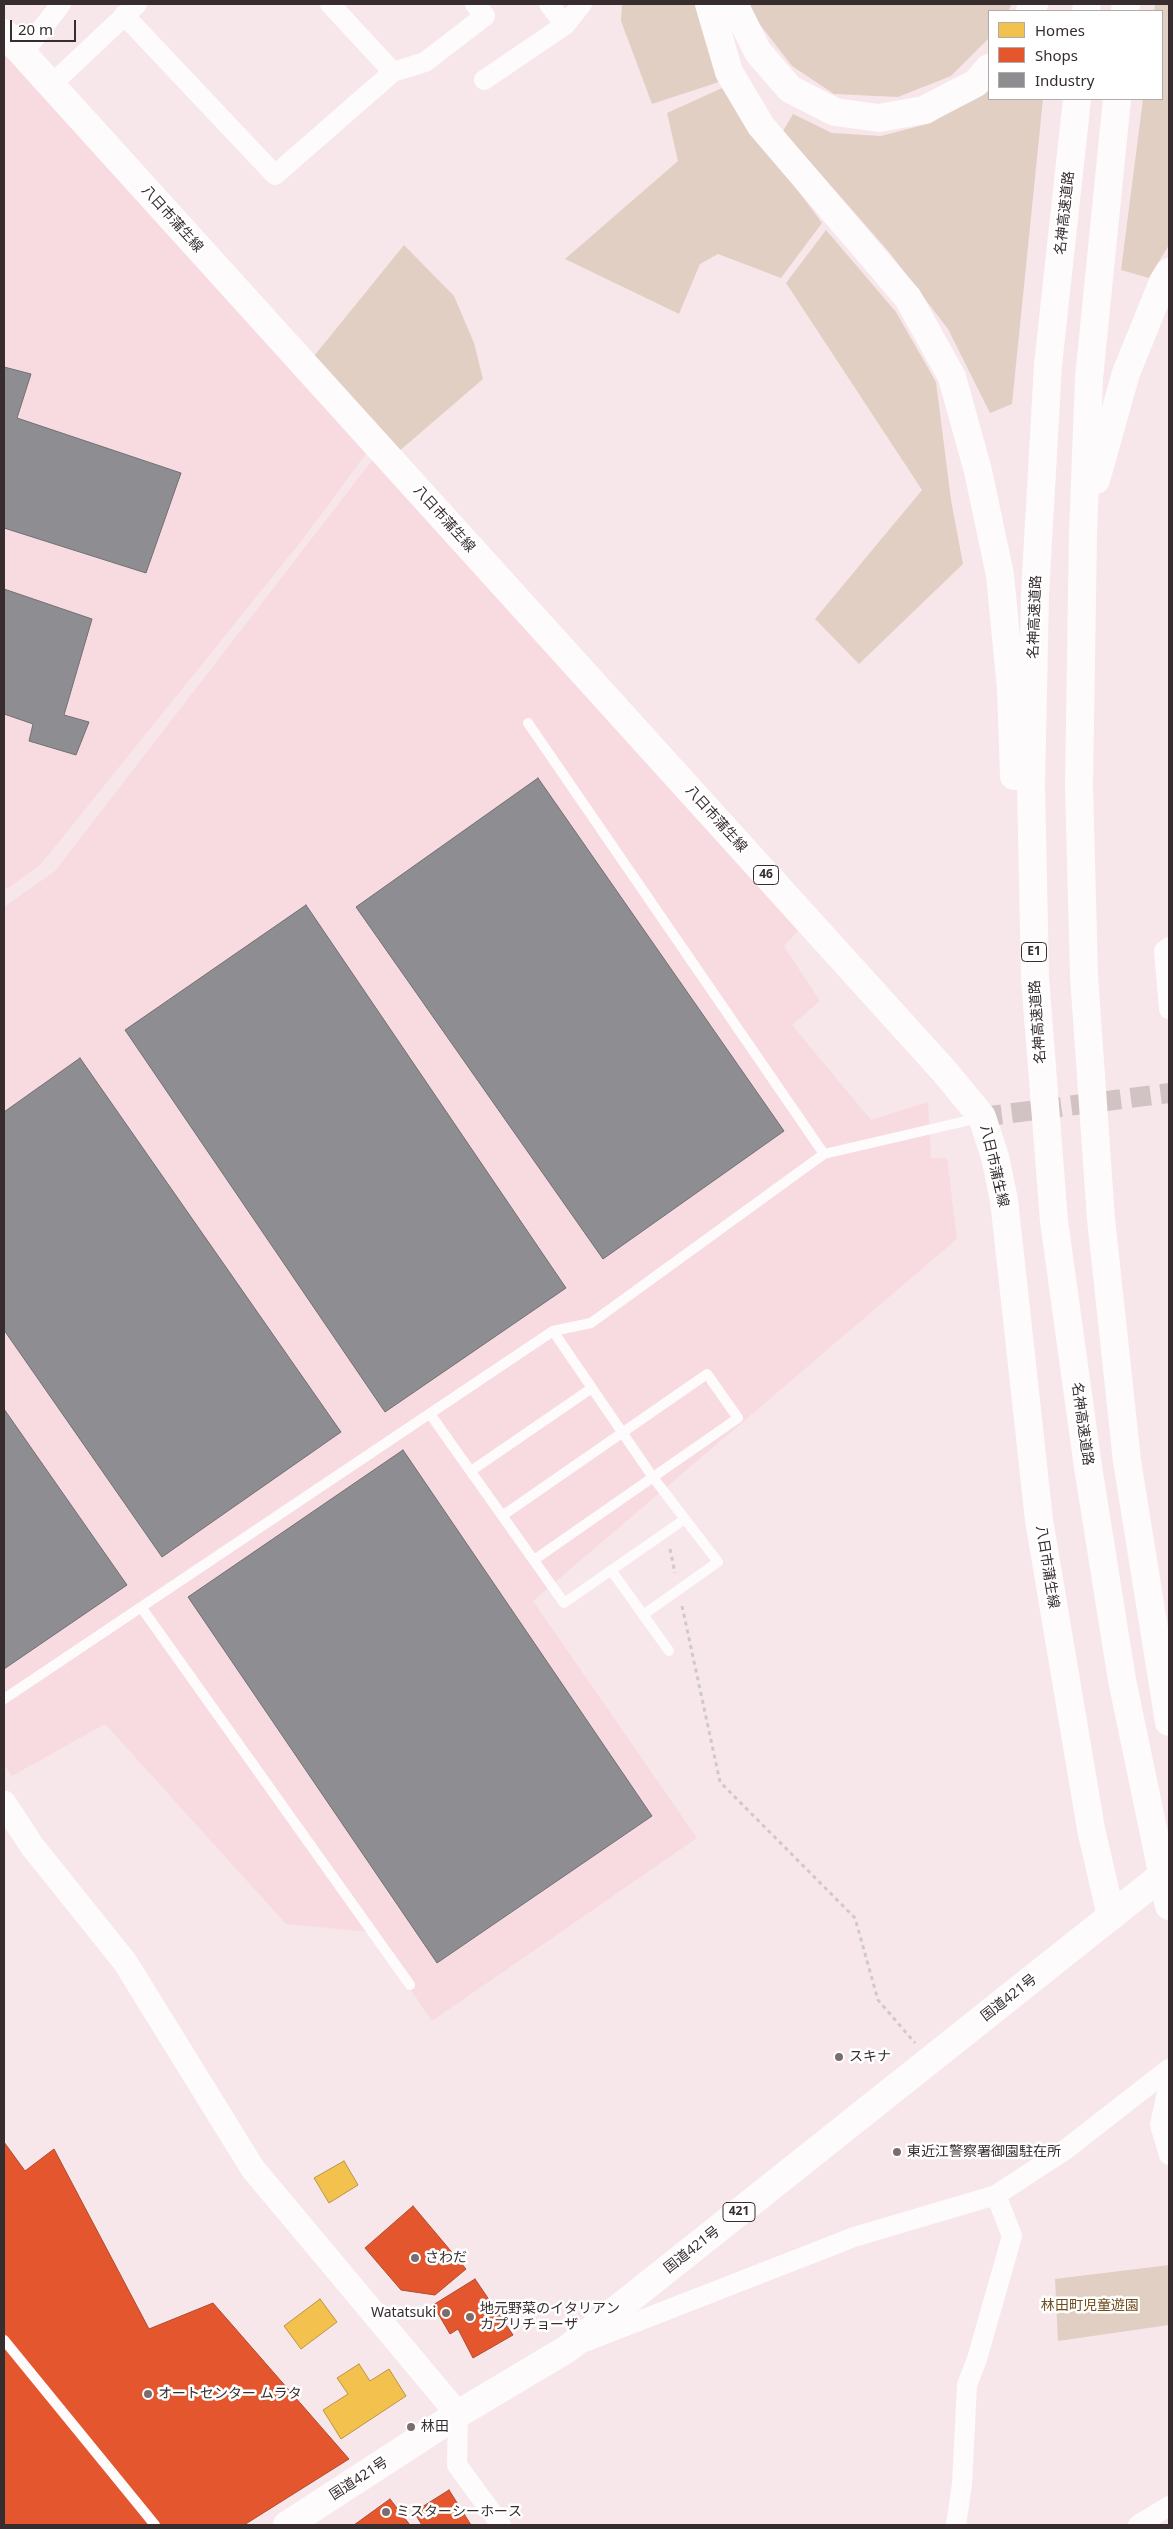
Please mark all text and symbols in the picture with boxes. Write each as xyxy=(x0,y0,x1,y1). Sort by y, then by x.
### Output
scale bar xyxy=(12,10,79,42)
legend xyxy=(988,10,1163,100)
text: 20 m xyxy=(18,19,53,39)
text: Homes xyxy=(1035,20,1085,40)
text: Shops xyxy=(1035,45,1078,65)
text: Industry xyxy=(1035,70,1094,90)
street label: 名神高速道路 xyxy=(1052,170,1078,256)
street label: 八日市蒲生線 xyxy=(138,182,206,256)
street label: 八日市蒲生線 xyxy=(410,482,478,556)
street label: 名神高速道路 xyxy=(1025,575,1045,659)
street label: 八日市蒲生線 xyxy=(682,782,750,856)
road number: 46 xyxy=(754,866,778,884)
road number: E1 xyxy=(1022,942,1046,962)
street label: 名神高速道路 xyxy=(1027,980,1049,1064)
street label: 八日市蒲生線 xyxy=(976,1123,1012,1209)
street label: 名神高速道路 xyxy=(1068,1381,1096,1467)
street label: 八日市蒲生線 xyxy=(1032,1524,1062,1610)
street label: 国道421号 xyxy=(978,1971,1040,2025)
place label: スキナ xyxy=(849,2049,891,2065)
marker: スキナ xyxy=(833,2051,845,2063)
place label: 東近江警察署御園駐在所 xyxy=(907,2144,1061,2160)
marker: 東近江警察署御園駐在所 xyxy=(891,2146,903,2158)
road number: 421 xyxy=(723,2202,755,2222)
street label: 国道421号 xyxy=(661,2223,723,2277)
place label: さわだ xyxy=(425,2250,467,2266)
marker: さわだ xyxy=(409,2252,421,2264)
park label: 林田町児童遊園 xyxy=(1041,2298,1139,2314)
place label: 地元野菜のイタリアン カプリチョーザ xyxy=(480,2301,620,2334)
place label: Watatsuki xyxy=(371,2305,436,2321)
marker: Watatsuki xyxy=(440,2307,452,2319)
marker: 地元野菜のイタリアン カプリチョーザ xyxy=(464,2311,476,2323)
place label: オートセンター ムラタ xyxy=(158,2386,302,2402)
marker: オートセンター ムラタ xyxy=(142,2388,154,2400)
place label: 林田 xyxy=(421,2419,449,2435)
marker: 林田 xyxy=(405,2421,417,2433)
street label: 国道421号 xyxy=(327,2454,391,2504)
place label: ミスターシーホース xyxy=(396,2504,522,2520)
marker: ミスターシーホース xyxy=(380,2506,392,2518)

